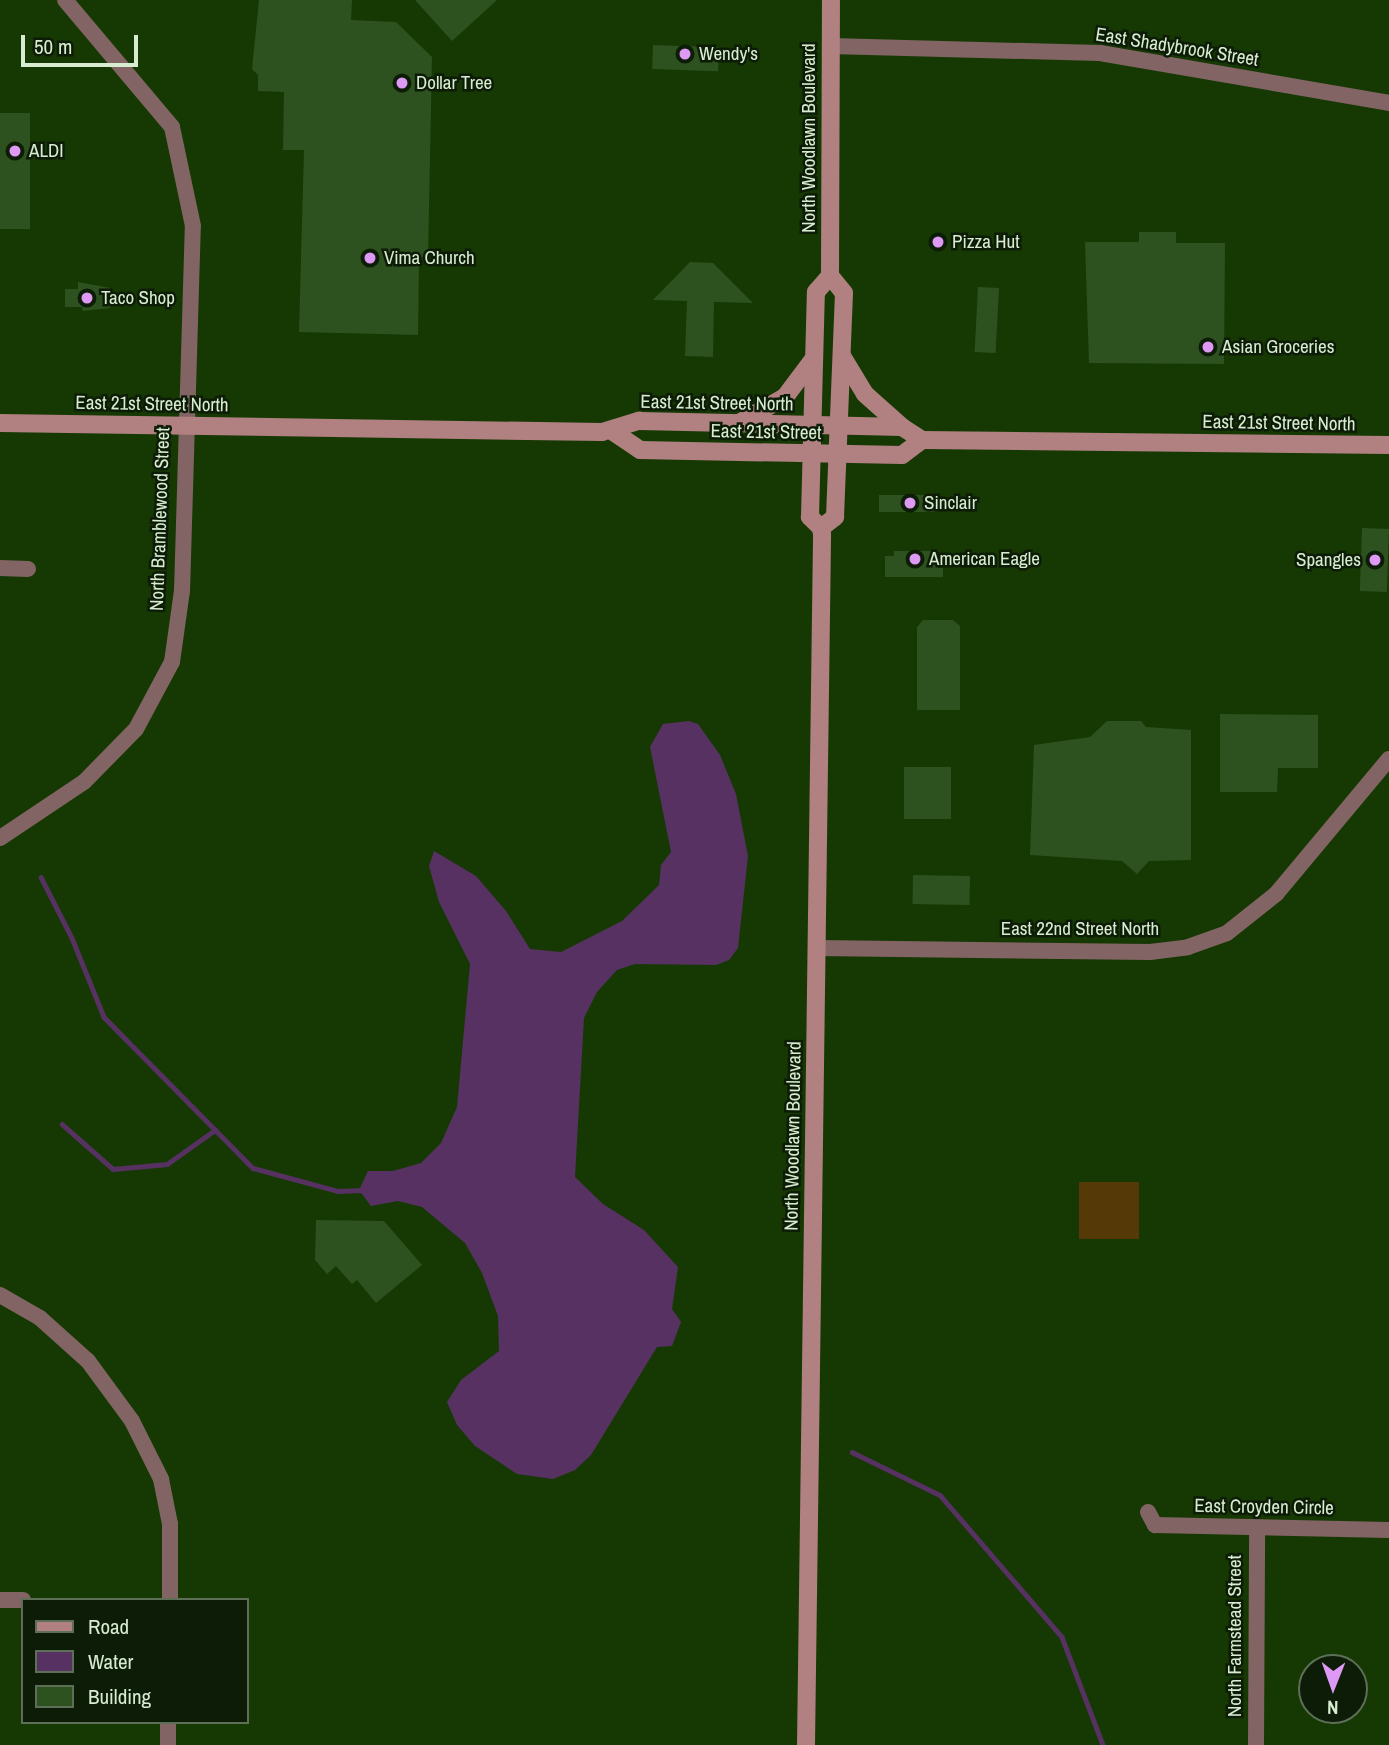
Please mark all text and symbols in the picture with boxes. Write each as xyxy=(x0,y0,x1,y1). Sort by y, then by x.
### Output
scale bar xyxy=(24,21,142,65)
street label: East Shadybrook Street xyxy=(1094,23,1260,71)
text: 50 m xyxy=(34,32,72,61)
place label: Wendy's xyxy=(699,43,758,65)
street label: North Woodlawn Boulevard xyxy=(798,43,820,233)
marker: Wendy's xyxy=(677,46,693,62)
place label: Dollar Tree xyxy=(416,72,492,94)
marker: Dollar Tree xyxy=(394,75,410,91)
place label: ALDI xyxy=(29,140,64,162)
marker: ALDI xyxy=(7,143,23,159)
place label: Pizza Hut xyxy=(952,231,1020,253)
marker: Pizza Hut xyxy=(930,234,946,250)
place label: Vima Church xyxy=(384,247,475,269)
marker: Vima Church xyxy=(362,250,378,266)
place label: Taco Shop xyxy=(101,287,175,309)
marker: Taco Shop xyxy=(79,290,95,306)
place label: Asian Groceries xyxy=(1222,336,1335,358)
marker: Asian Groceries xyxy=(1200,339,1216,355)
street label: East 21st Street North xyxy=(640,390,794,416)
street label: East 21st Street North xyxy=(75,391,229,417)
street label: East 21st Street North xyxy=(1202,410,1356,436)
street label: East 21st Street xyxy=(710,420,822,444)
street label: North Bramblewood Street xyxy=(145,427,175,611)
place label: Sinclair xyxy=(924,492,977,514)
marker: Sinclair xyxy=(902,495,918,511)
place label: American Eagle xyxy=(929,548,1040,570)
place label: Spangles xyxy=(1296,549,1361,571)
marker: American Eagle xyxy=(907,551,923,567)
marker: Spangles xyxy=(1367,552,1383,568)
street label: East 22nd Street North xyxy=(1001,918,1159,940)
street label: North Woodlawn Boulevard xyxy=(780,1041,806,1231)
street label: East Croyden Circle xyxy=(1194,1494,1334,1520)
street label: North Farmstead Street xyxy=(1224,1555,1246,1717)
legend xyxy=(21,1598,248,1724)
text: Road xyxy=(88,1612,129,1641)
text: Water xyxy=(88,1647,133,1676)
north arrow xyxy=(1298,1654,1368,1724)
text: Building xyxy=(88,1682,151,1711)
text: N xyxy=(1327,1695,1339,1721)

